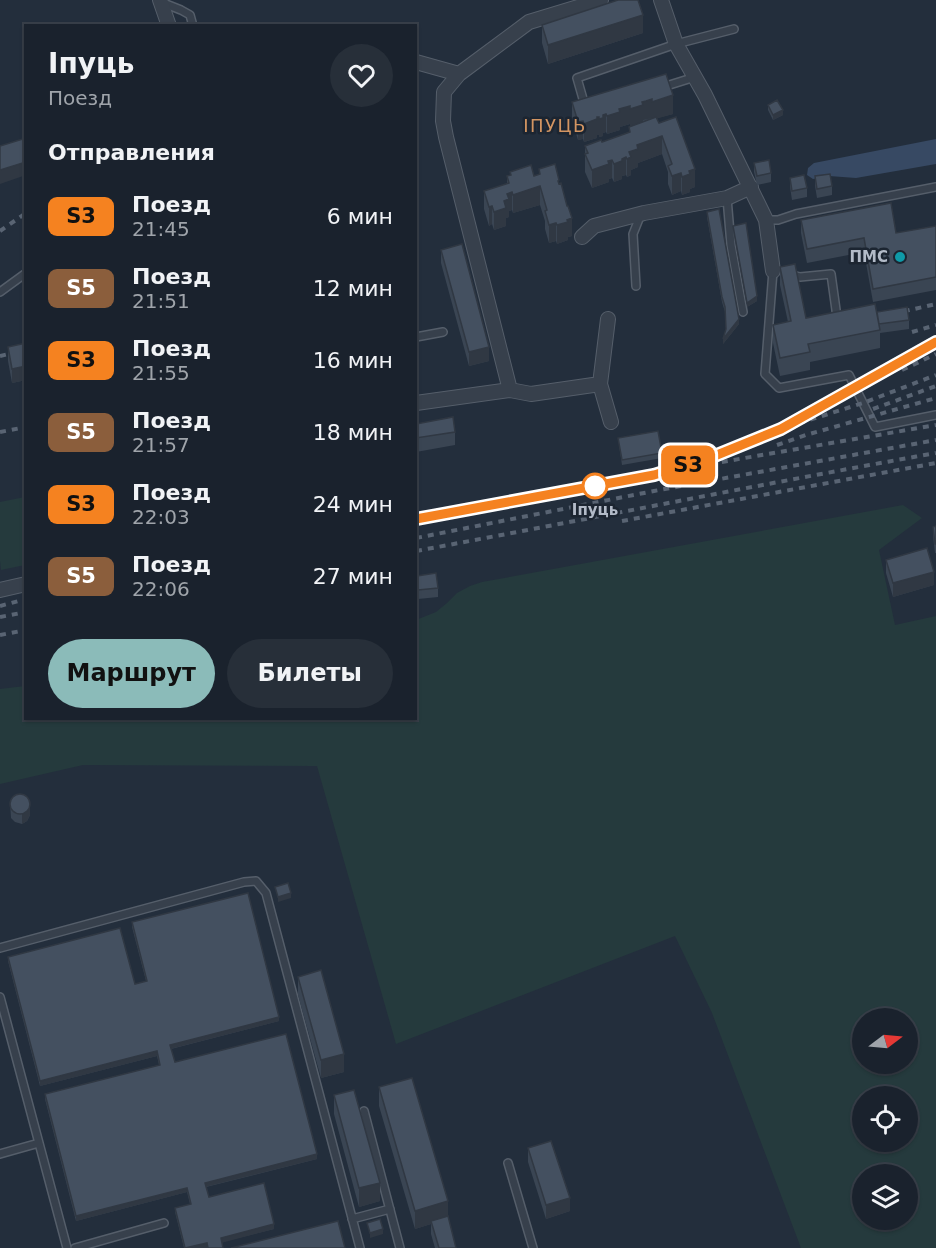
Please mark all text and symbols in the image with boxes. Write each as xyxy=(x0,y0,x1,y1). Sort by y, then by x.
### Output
button: heart xyxy=(330,44,393,107)
text: Іпуць xyxy=(48,47,134,80)
text: Поезд xyxy=(48,86,112,110)
district label: ІПУЦЬ xyxy=(523,115,587,136)
text: Отправления xyxy=(48,140,215,165)
text: Поезд xyxy=(132,192,211,217)
text: S3 xyxy=(66,204,96,228)
text: 6 мин xyxy=(327,204,393,229)
text: 21:45 xyxy=(132,217,190,241)
place label: ПМС xyxy=(850,248,888,266)
marker: ПМС xyxy=(893,250,907,264)
text: Поезд xyxy=(132,264,211,289)
text: S5 xyxy=(66,276,96,300)
text: 12 мин xyxy=(313,276,393,301)
text: 21:51 xyxy=(132,289,190,313)
text: Поезд xyxy=(132,336,211,361)
text: S3 xyxy=(66,348,96,372)
text: 16 мин xyxy=(313,348,393,373)
text: 21:55 xyxy=(132,361,190,385)
text: Поезд xyxy=(132,408,211,433)
text: S5 xyxy=(66,420,96,444)
text: 18 мин xyxy=(313,420,393,445)
text: 21:57 xyxy=(132,433,190,457)
line badge: S3 xyxy=(661,446,715,484)
text: S3 xyxy=(673,453,703,477)
marker: Іпуць xyxy=(582,473,608,499)
text: Поезд xyxy=(132,480,211,505)
text: S3 xyxy=(66,492,96,516)
text: 24 мин xyxy=(313,492,393,517)
place label: Іпуць xyxy=(572,501,618,519)
text: 22:03 xyxy=(132,505,190,529)
text: Поезд xyxy=(132,552,211,577)
text: S5 xyxy=(66,564,96,588)
text: 27 мин xyxy=(313,564,393,589)
text: 22:06 xyxy=(132,577,190,601)
button: Маршрут xyxy=(48,639,215,708)
button: Билеты xyxy=(227,639,393,708)
north arrow xyxy=(852,1008,918,1074)
map controls xyxy=(852,1008,918,1230)
button: locate xyxy=(852,1086,918,1152)
button: layers xyxy=(852,1164,918,1230)

